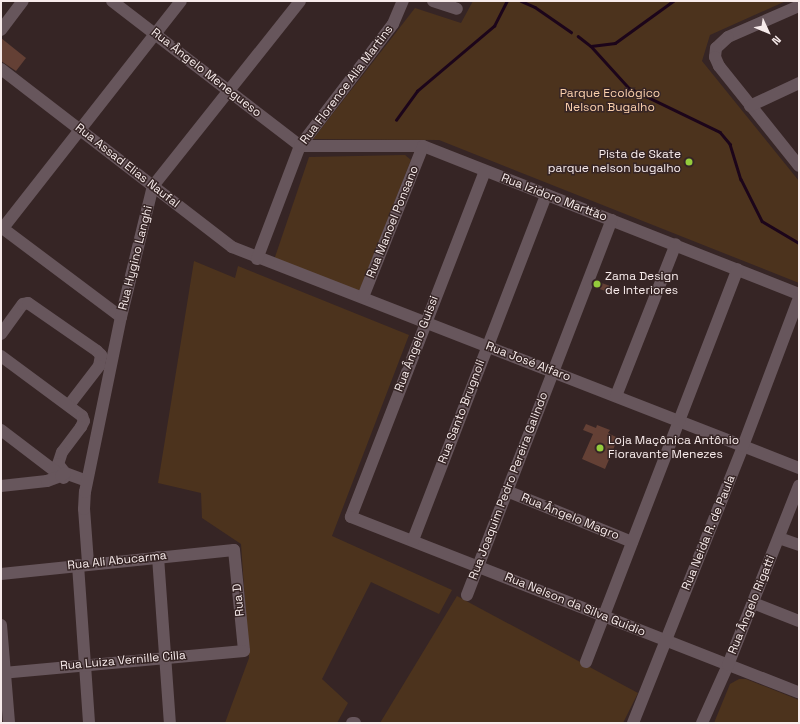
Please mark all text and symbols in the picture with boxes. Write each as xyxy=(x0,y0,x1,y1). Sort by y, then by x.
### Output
north arrow xyxy=(748,12,788,52)
street label: Rua Florence Alia Martins xyxy=(298,23,396,147)
street label: Rua Ângelo Menegueso xyxy=(148,25,264,121)
text: N xyxy=(769,33,784,48)
park label: Parque Ecológico Nelson Bugalho xyxy=(560,87,660,115)
street label: Rua Assad Elias Naufal xyxy=(72,121,182,211)
place label: Pista de Skate parque nelson bugalho xyxy=(548,148,681,176)
marker: Pista de Skate parque nelson bugalho xyxy=(684,157,694,167)
street label: Rua Manoel Ponsano xyxy=(364,164,422,280)
street label: Rua Izidoro Marttão xyxy=(499,171,609,225)
street label: Rua Hygino Langhi xyxy=(116,204,156,312)
place label: Zama Design de Interiores xyxy=(605,270,679,298)
marker: Zama Design de Interiores xyxy=(592,279,602,289)
street label: Rua Ângelo Guissi xyxy=(392,294,442,394)
street label: Rua José Alfaro xyxy=(483,339,573,385)
street label: Rua Santo Brugnoli xyxy=(436,358,488,466)
street label: Rua Joaquim Pedro Pereira Galindo xyxy=(466,390,552,582)
place label: Loja Maçônica Antônio Fioravante Menezes xyxy=(608,434,739,462)
marker: Loja Maçônica Antônio Fioravante Menezes xyxy=(595,443,605,453)
street label: Rua Neida R. de Paula xyxy=(679,473,739,593)
street label: Rua Ângelo Magro xyxy=(519,491,621,543)
street label: Rua Ali Abucarma xyxy=(67,549,167,573)
street label: Rua Ângelo Rigatti xyxy=(726,553,778,657)
street label: Rua Nelson da Silva Guidio xyxy=(502,570,648,640)
street label: Rua D xyxy=(230,583,248,617)
street label: Rua Luiza Vernille Cilla xyxy=(59,648,187,674)

